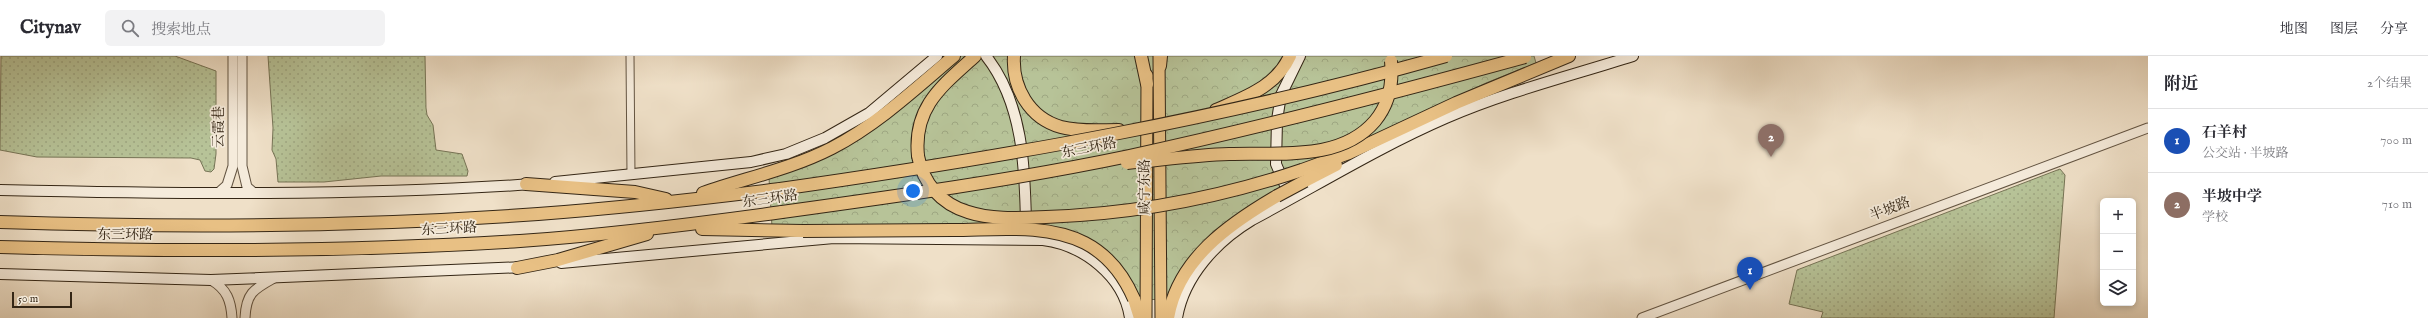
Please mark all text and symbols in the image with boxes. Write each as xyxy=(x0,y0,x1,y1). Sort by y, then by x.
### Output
search box xyxy=(105,10,385,46)
text: Citynav xyxy=(20,16,81,40)
icon: search xyxy=(119,17,141,39)
text: 搜索地点 xyxy=(151,20,211,39)
text: 地图 xyxy=(2280,20,2308,38)
text: 图层 xyxy=(2330,20,2358,38)
text: 分享 xyxy=(2380,20,2408,38)
text: 附近 xyxy=(2164,74,2198,95)
text: 2个结果 xyxy=(2367,75,2412,92)
street label: 云霞巷 xyxy=(210,106,228,148)
text: 石羊村 xyxy=(2202,123,2247,142)
pin: 2 xyxy=(1758,124,1784,157)
text: 1 xyxy=(2175,132,2179,149)
text: 700 m xyxy=(2380,132,2412,149)
street label: 东三环路 xyxy=(1060,134,1118,162)
text: 公交站 · 半坡路 xyxy=(2202,145,2289,162)
street label: 咸宁东路 xyxy=(1136,159,1154,215)
your location xyxy=(903,181,923,201)
street label: 东三环路 xyxy=(741,186,799,212)
text: 半坡中学 xyxy=(2202,187,2262,206)
street label: 半坡路 xyxy=(1867,193,1913,225)
text: 2 xyxy=(2174,196,2180,213)
text: 710 m xyxy=(2382,196,2412,213)
map controls xyxy=(2100,198,2136,306)
button: + xyxy=(2100,198,2136,234)
text: 学校 xyxy=(2202,209,2228,226)
street label: 东三环路 xyxy=(421,219,477,239)
street label: 东三环路 xyxy=(97,226,153,244)
button: − xyxy=(2100,234,2136,270)
pin: 1 xyxy=(1737,257,1763,290)
button: layers xyxy=(2100,270,2136,306)
scale bar xyxy=(12,290,72,309)
text: 50 m xyxy=(18,292,38,306)

